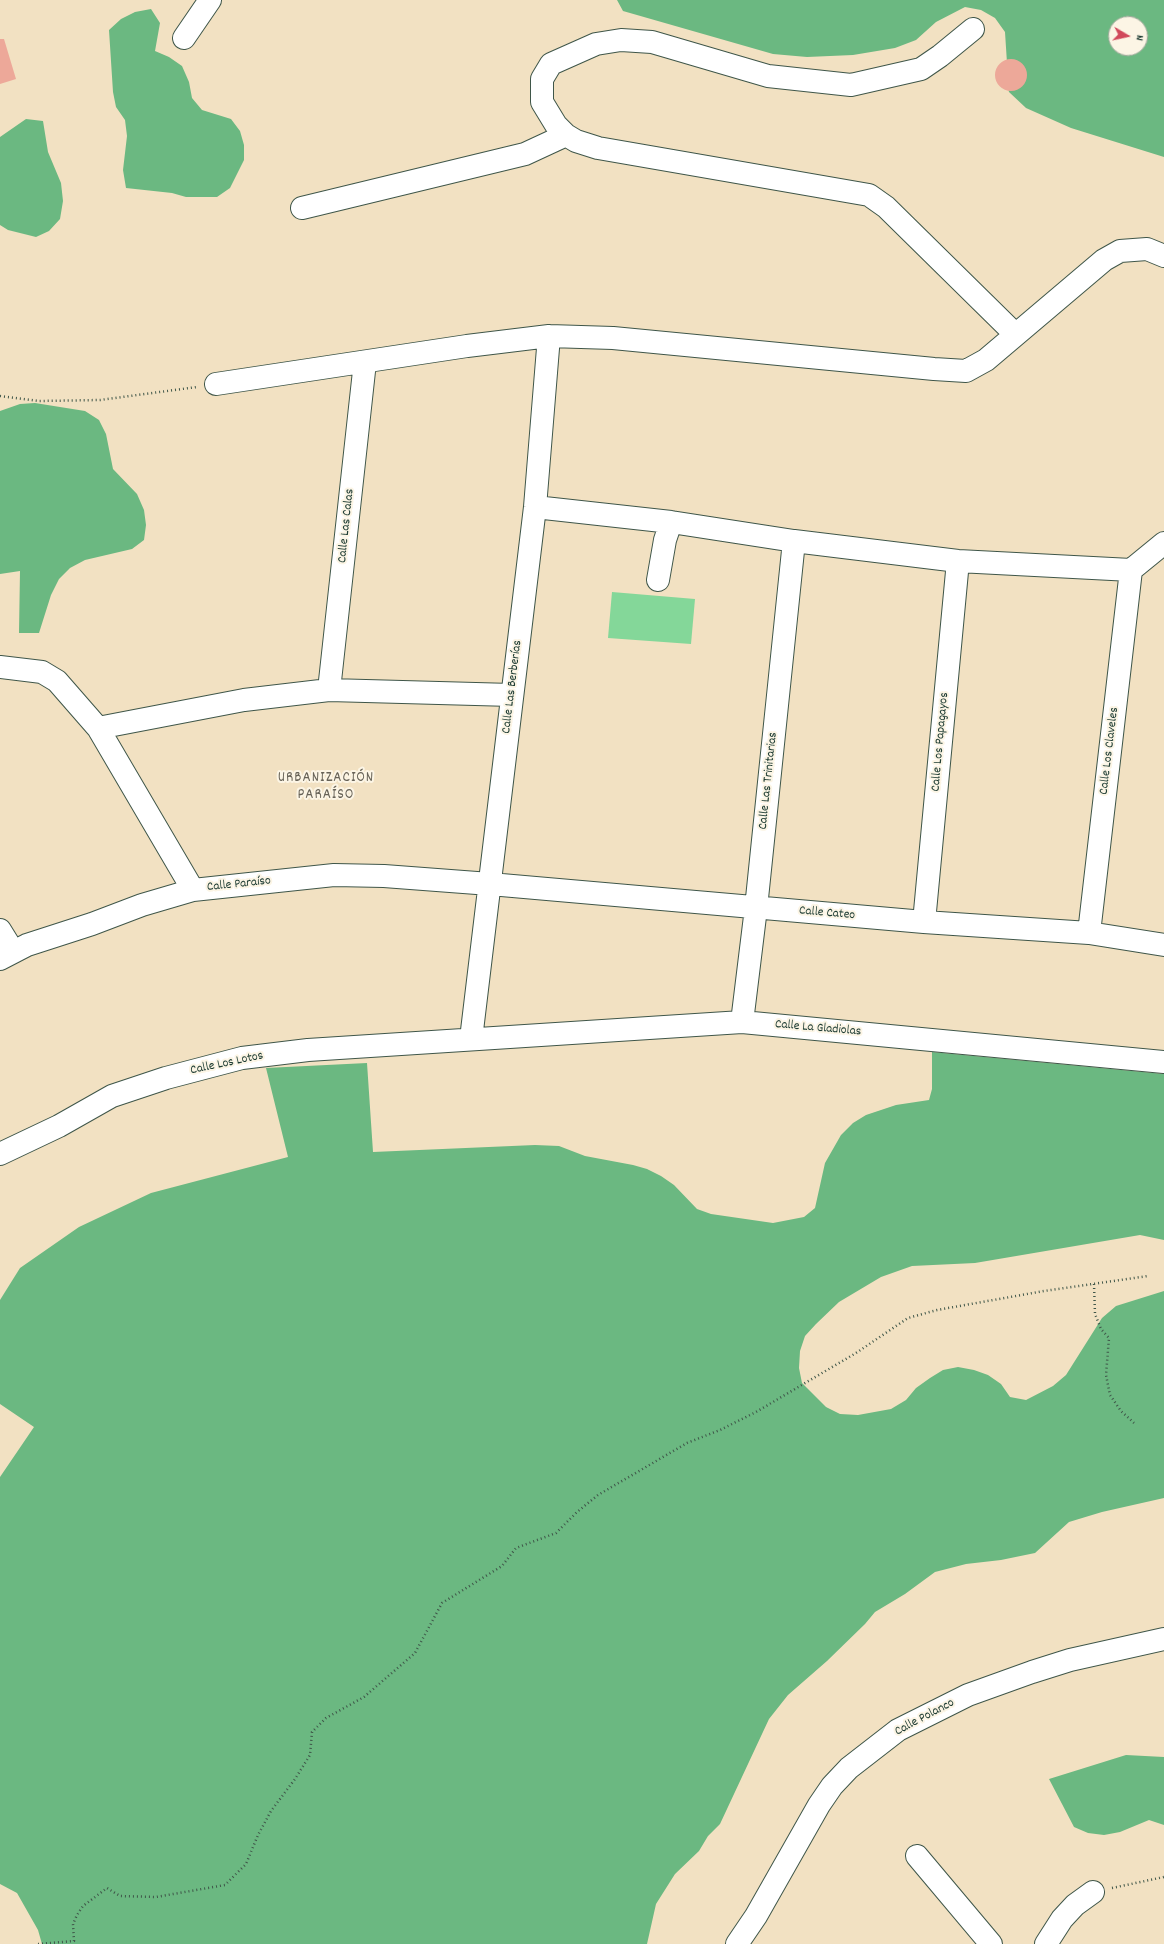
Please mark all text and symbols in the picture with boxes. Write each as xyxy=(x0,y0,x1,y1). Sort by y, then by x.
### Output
north arrow xyxy=(1108,16,1148,56)
text: N xyxy=(1131,34,1147,42)
street label: Calle Las Calas xyxy=(335,488,359,564)
street label: Calle Las Berberías xyxy=(500,639,526,735)
street label: Calle Los Papagayos xyxy=(929,692,953,792)
street label: Calle Los Claveles xyxy=(1097,706,1123,796)
street label: Calle Las Trinitarias xyxy=(756,732,782,830)
district label: URBANIZACIÓN PARAÍSO xyxy=(278,770,374,805)
street label: Calle Paraíso xyxy=(206,874,272,896)
street label: Calle Cateo xyxy=(798,904,856,924)
street label: Calle La Gladiolas xyxy=(774,1017,862,1041)
street label: Calle Los Lotos xyxy=(189,1049,265,1079)
street label: Calle Polanco xyxy=(893,1696,957,1740)

